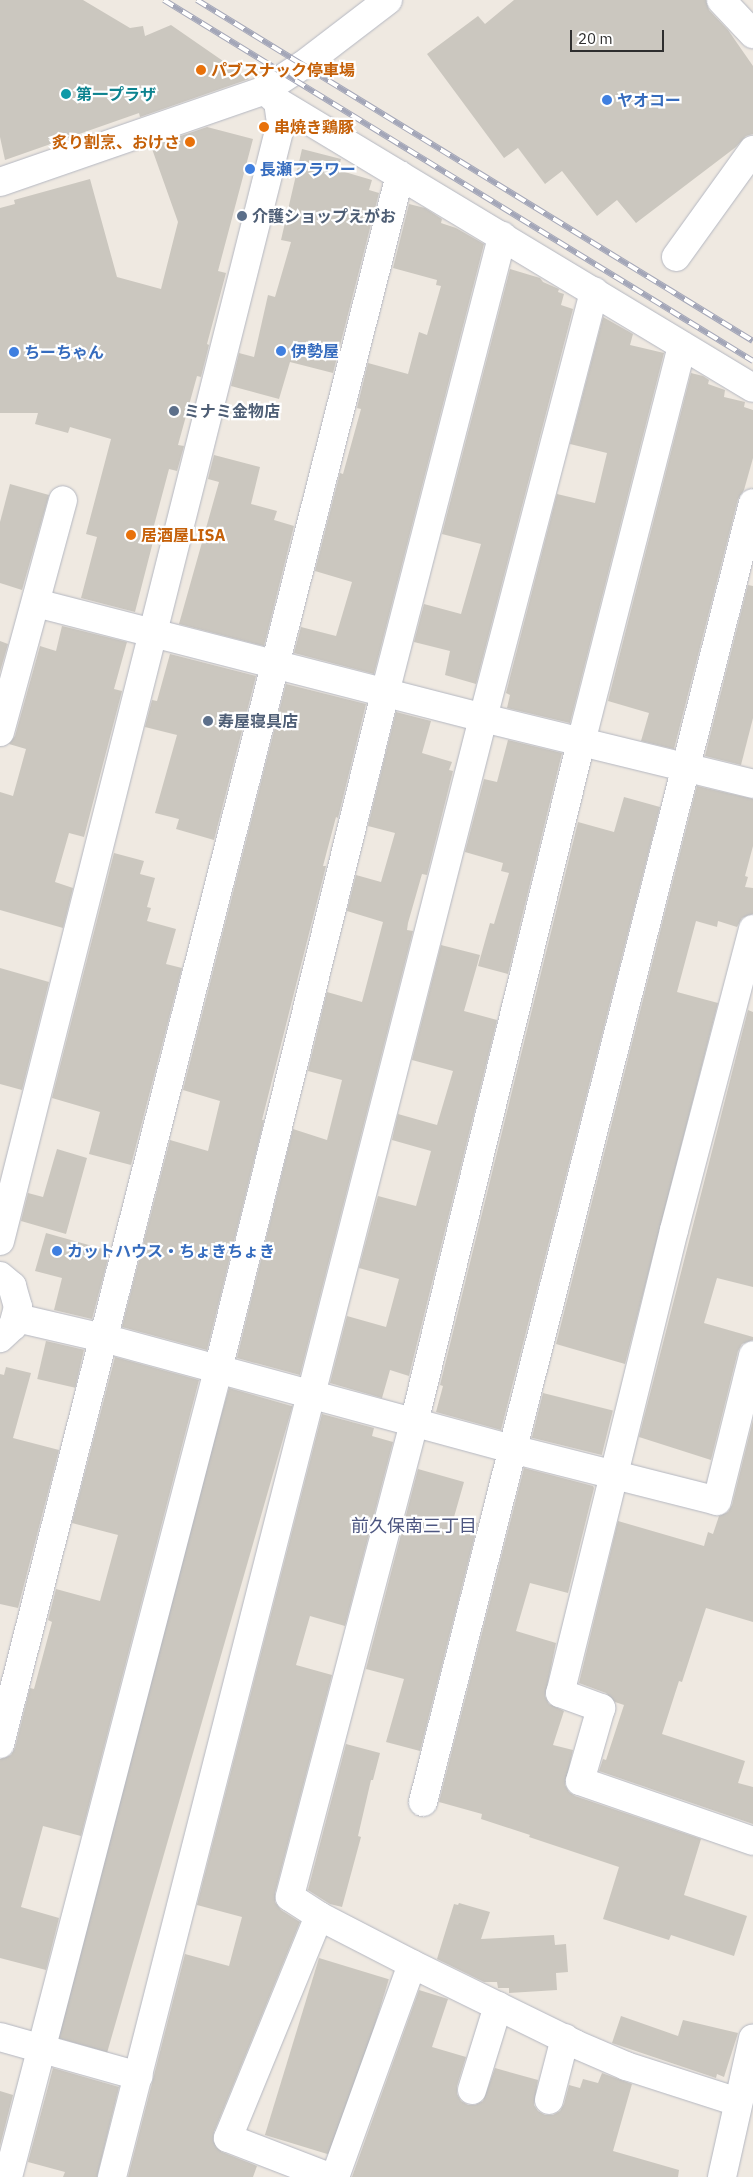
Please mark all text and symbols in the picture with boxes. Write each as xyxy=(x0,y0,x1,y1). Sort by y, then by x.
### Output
scale bar xyxy=(573,20,667,52)
text: 20 m xyxy=(578,29,613,48)
place label: パブスナック停車場 xyxy=(211,60,355,80)
marker: パブスナック停車場 xyxy=(195,64,207,76)
place label: 第一プラザ xyxy=(76,84,156,104)
marker: 第一プラザ xyxy=(60,88,72,100)
place label: ヤオコー xyxy=(617,90,681,110)
marker: ヤオコー xyxy=(601,94,613,106)
place label: 串焼き鶏豚 xyxy=(274,117,354,137)
marker: 串焼き鶏豚 xyxy=(258,121,270,133)
place label: 炙り割烹、おけさ xyxy=(52,132,180,152)
marker: 炙り割烹、おけさ xyxy=(184,136,196,148)
place label: 長瀬フラワー xyxy=(260,159,356,179)
marker: 長瀬フラワー xyxy=(244,163,256,175)
place label: 介護ショップえがお xyxy=(252,206,396,226)
marker: 介護ショップえがお xyxy=(236,210,248,222)
place label: 伊勢屋 xyxy=(291,341,339,361)
place label: ちーちゃん xyxy=(24,342,104,362)
marker: 伊勢屋 xyxy=(275,345,287,357)
marker: ちーちゃん xyxy=(8,346,20,358)
place label: ミナミ金物店 xyxy=(184,401,280,421)
marker: ミナミ金物店 xyxy=(168,405,180,417)
place label: 居酒屋LISA xyxy=(141,525,225,545)
marker: 居酒屋LISA xyxy=(125,529,137,541)
place label: 寿屋寝具店 xyxy=(218,711,298,731)
marker: 寿屋寝具店 xyxy=(202,715,214,727)
place label: カットハウス・ちょきちょき xyxy=(67,1241,275,1261)
marker: カットハウス・ちょきちょき xyxy=(51,1245,63,1257)
district label: 前久保南三丁目 xyxy=(351,1515,477,1537)

